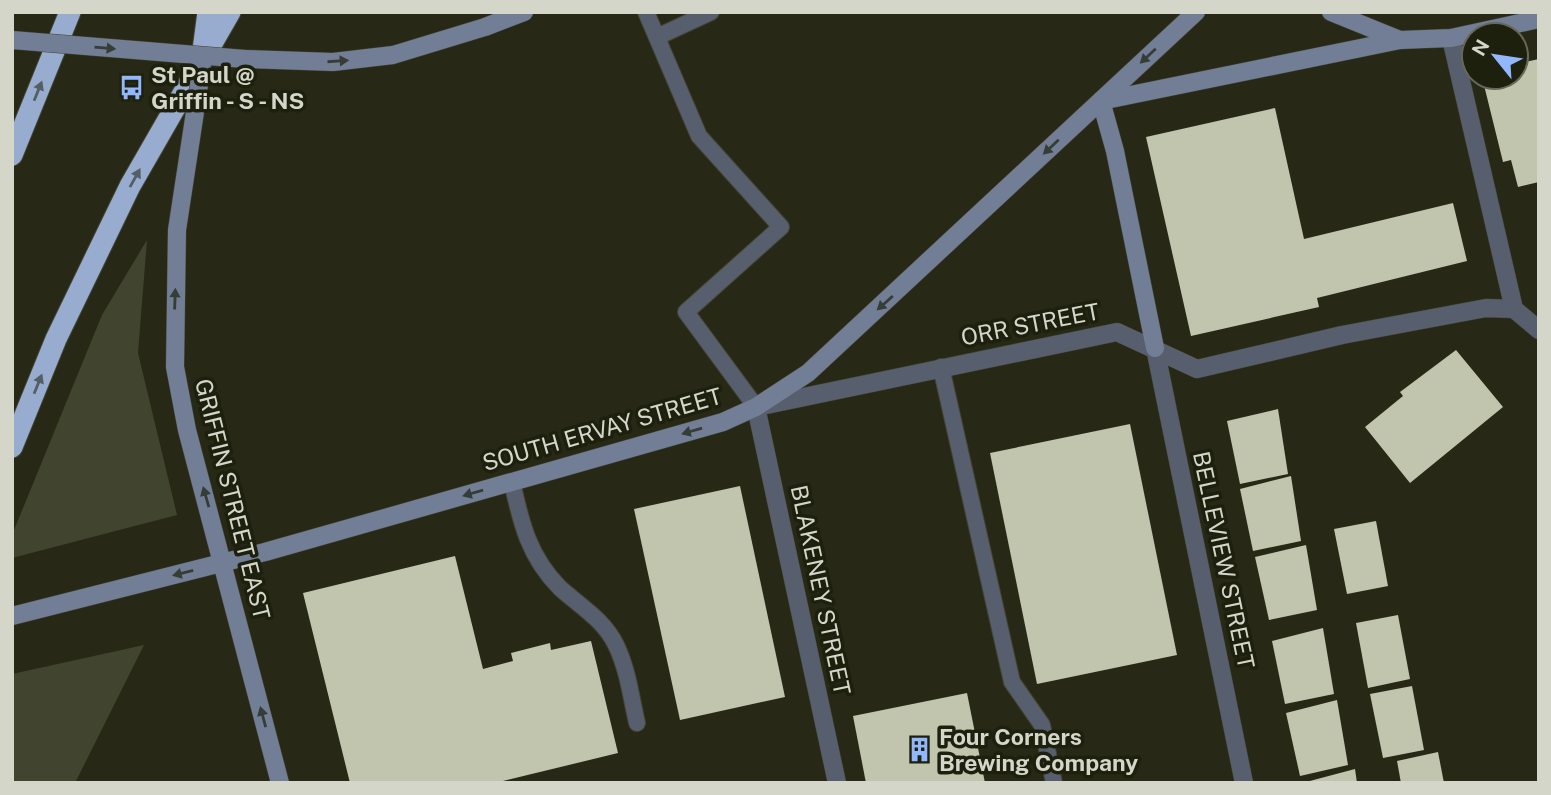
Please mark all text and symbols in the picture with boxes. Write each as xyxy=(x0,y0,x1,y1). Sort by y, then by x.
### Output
north arrow xyxy=(1460,21,1530,91)
text: N xyxy=(1467,36,1494,59)
one-way arrow xyxy=(94,43,116,54)
one-way arrow xyxy=(1140,48,1157,64)
one-way arrow xyxy=(327,55,349,66)
place label: St Paul @ Griffin - S - NS xyxy=(151,61,305,114)
bus stop icon: St Paul @ Griffin - S - NS xyxy=(117,73,145,101)
one-way arrow xyxy=(33,81,44,102)
one-way arrow xyxy=(1043,139,1060,155)
one-way arrow xyxy=(129,168,141,188)
one-way arrow xyxy=(169,288,180,310)
one-way arrow xyxy=(877,294,894,310)
street label: ORR STREET xyxy=(958,297,1102,351)
one-way arrow xyxy=(33,373,44,394)
street label: GRIFFIN STREET EAST xyxy=(190,376,276,622)
street label: SOUTH ERVAY STREET xyxy=(479,382,725,476)
one-way arrow xyxy=(681,426,702,436)
street label: BELLEVIEW STREET xyxy=(1188,449,1260,672)
street label: BLAKENEY STREET xyxy=(786,483,857,698)
one-way arrow xyxy=(200,486,211,508)
one-way arrow xyxy=(463,488,484,498)
one-way arrow xyxy=(172,568,194,579)
one-way arrow xyxy=(257,706,268,728)
place label: Four Corners Brewing Company xyxy=(939,723,1138,776)
building icon: Four Corners Brewing Company xyxy=(905,735,933,763)

